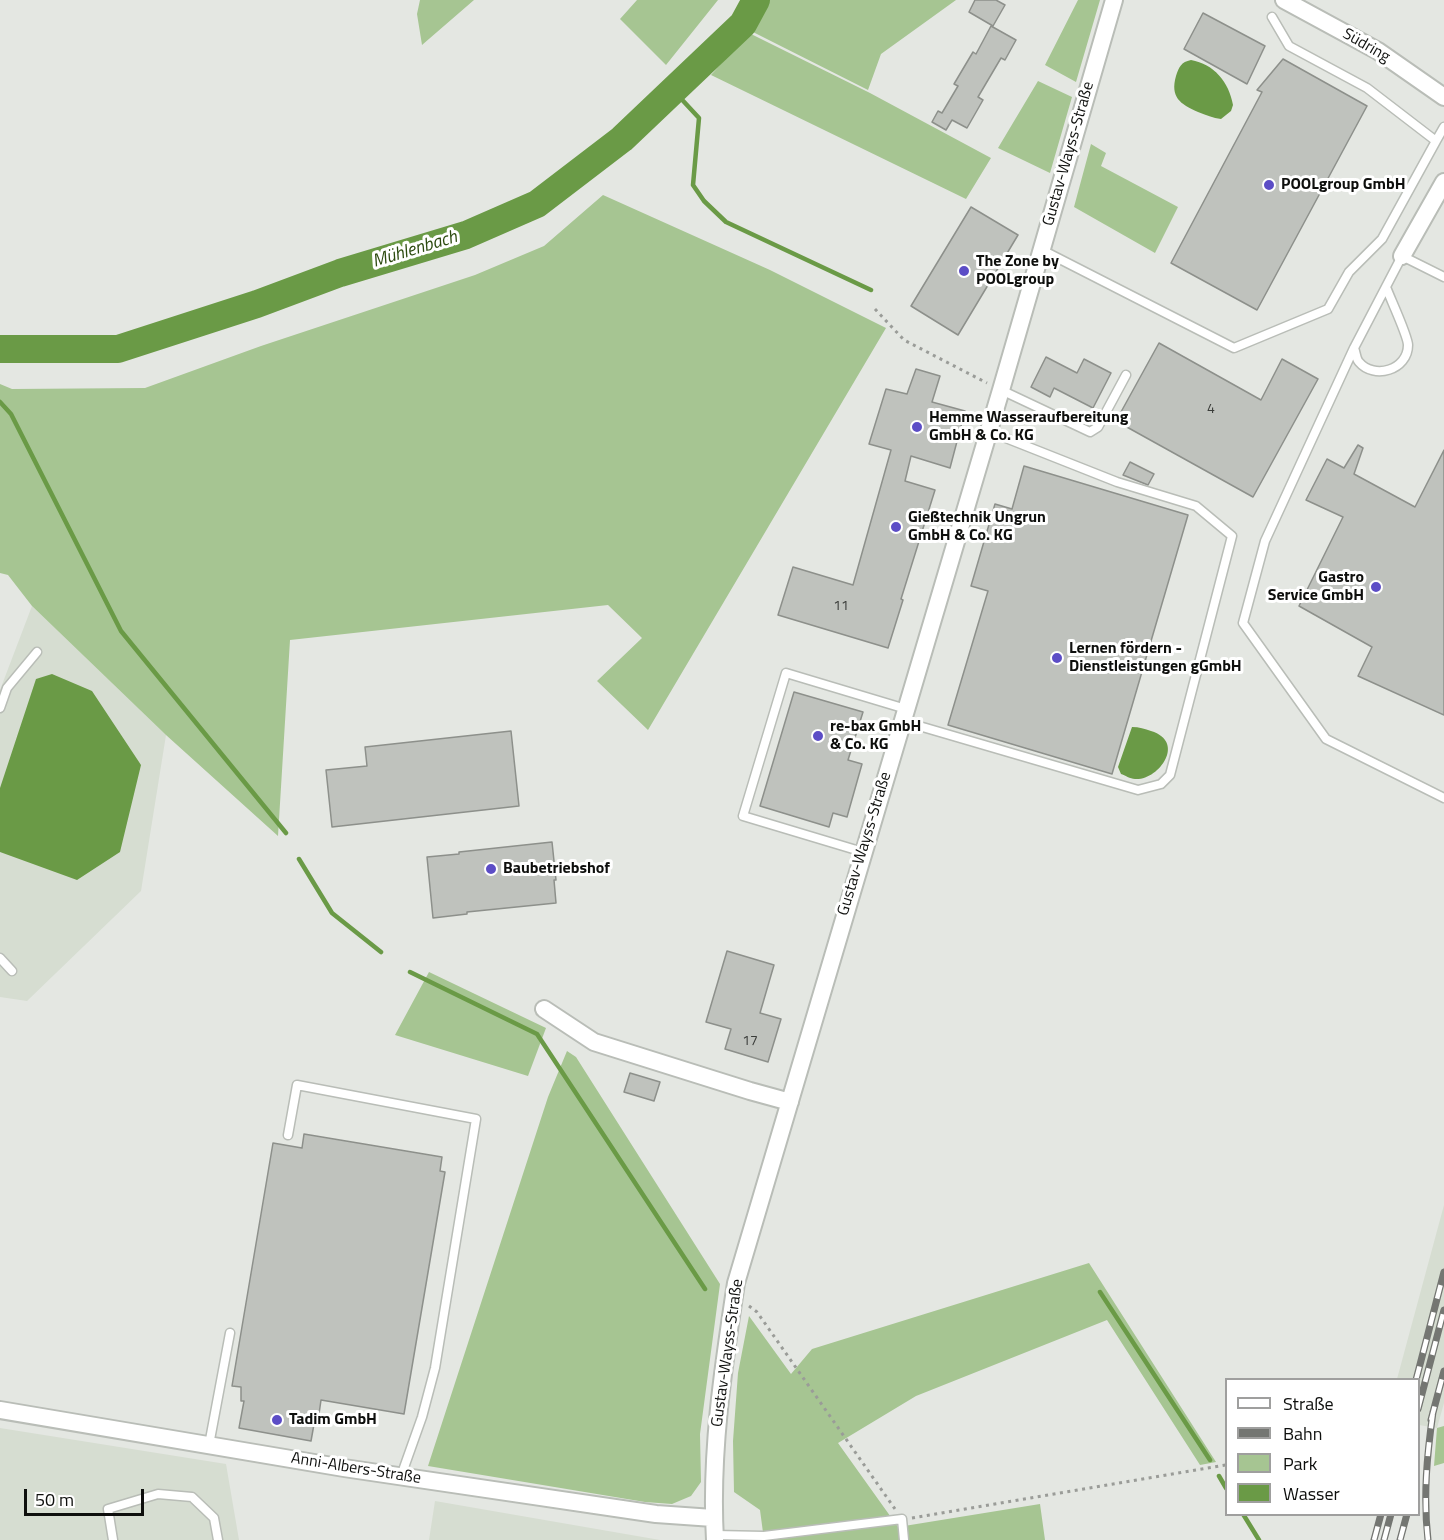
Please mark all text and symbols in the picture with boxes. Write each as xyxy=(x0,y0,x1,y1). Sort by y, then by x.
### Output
street label: Südring xyxy=(1339,25,1393,67)
street label: Gustav-Wayss-Straße xyxy=(1039,80,1099,228)
place label: POOLgroup GmbH xyxy=(1281,175,1405,195)
marker: POOLgroup GmbH xyxy=(1262,178,1276,192)
water label: Mühlenbach xyxy=(370,227,460,273)
place label: The Zone by POOLgroup xyxy=(976,252,1059,290)
marker: The Zone by POOLgroup xyxy=(957,264,971,278)
house number: 4 xyxy=(1207,402,1215,418)
place label: Hemme Wasseraufbereitung GmbH & Co. KG xyxy=(929,408,1128,446)
marker: Hemme Wasseraufbereitung GmbH & Co. KG xyxy=(910,420,924,434)
place label: Gießtechnik Ungrun GmbH & Co. KG xyxy=(908,508,1046,546)
marker: Gießtechnik Ungrun GmbH & Co. KG xyxy=(889,520,903,534)
place label: Gastro Service GmbH xyxy=(1268,568,1364,606)
marker: Gastro Service GmbH xyxy=(1369,580,1383,594)
house number: 11 xyxy=(833,599,849,615)
place label: Lernen fördern - Dienstleistungen gGmbH xyxy=(1069,639,1242,677)
marker: Lernen fördern - Dienstleistungen gGmbH xyxy=(1050,651,1064,665)
place label: re-bax GmbH & Co. KG xyxy=(830,717,921,755)
marker: re-bax GmbH & Co. KG xyxy=(811,729,825,743)
street label: Gustav-Wayss-Straße xyxy=(834,770,896,918)
place label: Baubetriebshof xyxy=(503,859,610,879)
marker: Baubetriebshof xyxy=(484,862,498,876)
house number: 17 xyxy=(742,1034,758,1050)
street label: Gustav-Wayss-Straße xyxy=(708,1278,748,1428)
legend xyxy=(1225,1378,1420,1516)
text: Straße xyxy=(1283,1390,1334,1417)
place label: Tadim GmbH xyxy=(289,1410,377,1430)
marker: Tadim GmbH xyxy=(270,1413,284,1427)
text: Bahn xyxy=(1283,1420,1322,1447)
street label: Anni-Albers-Straße xyxy=(290,1449,422,1489)
text: Park xyxy=(1283,1450,1317,1477)
scale bar xyxy=(27,1477,147,1515)
text: Wasser xyxy=(1283,1480,1340,1507)
text: 50 m xyxy=(35,1486,74,1513)

